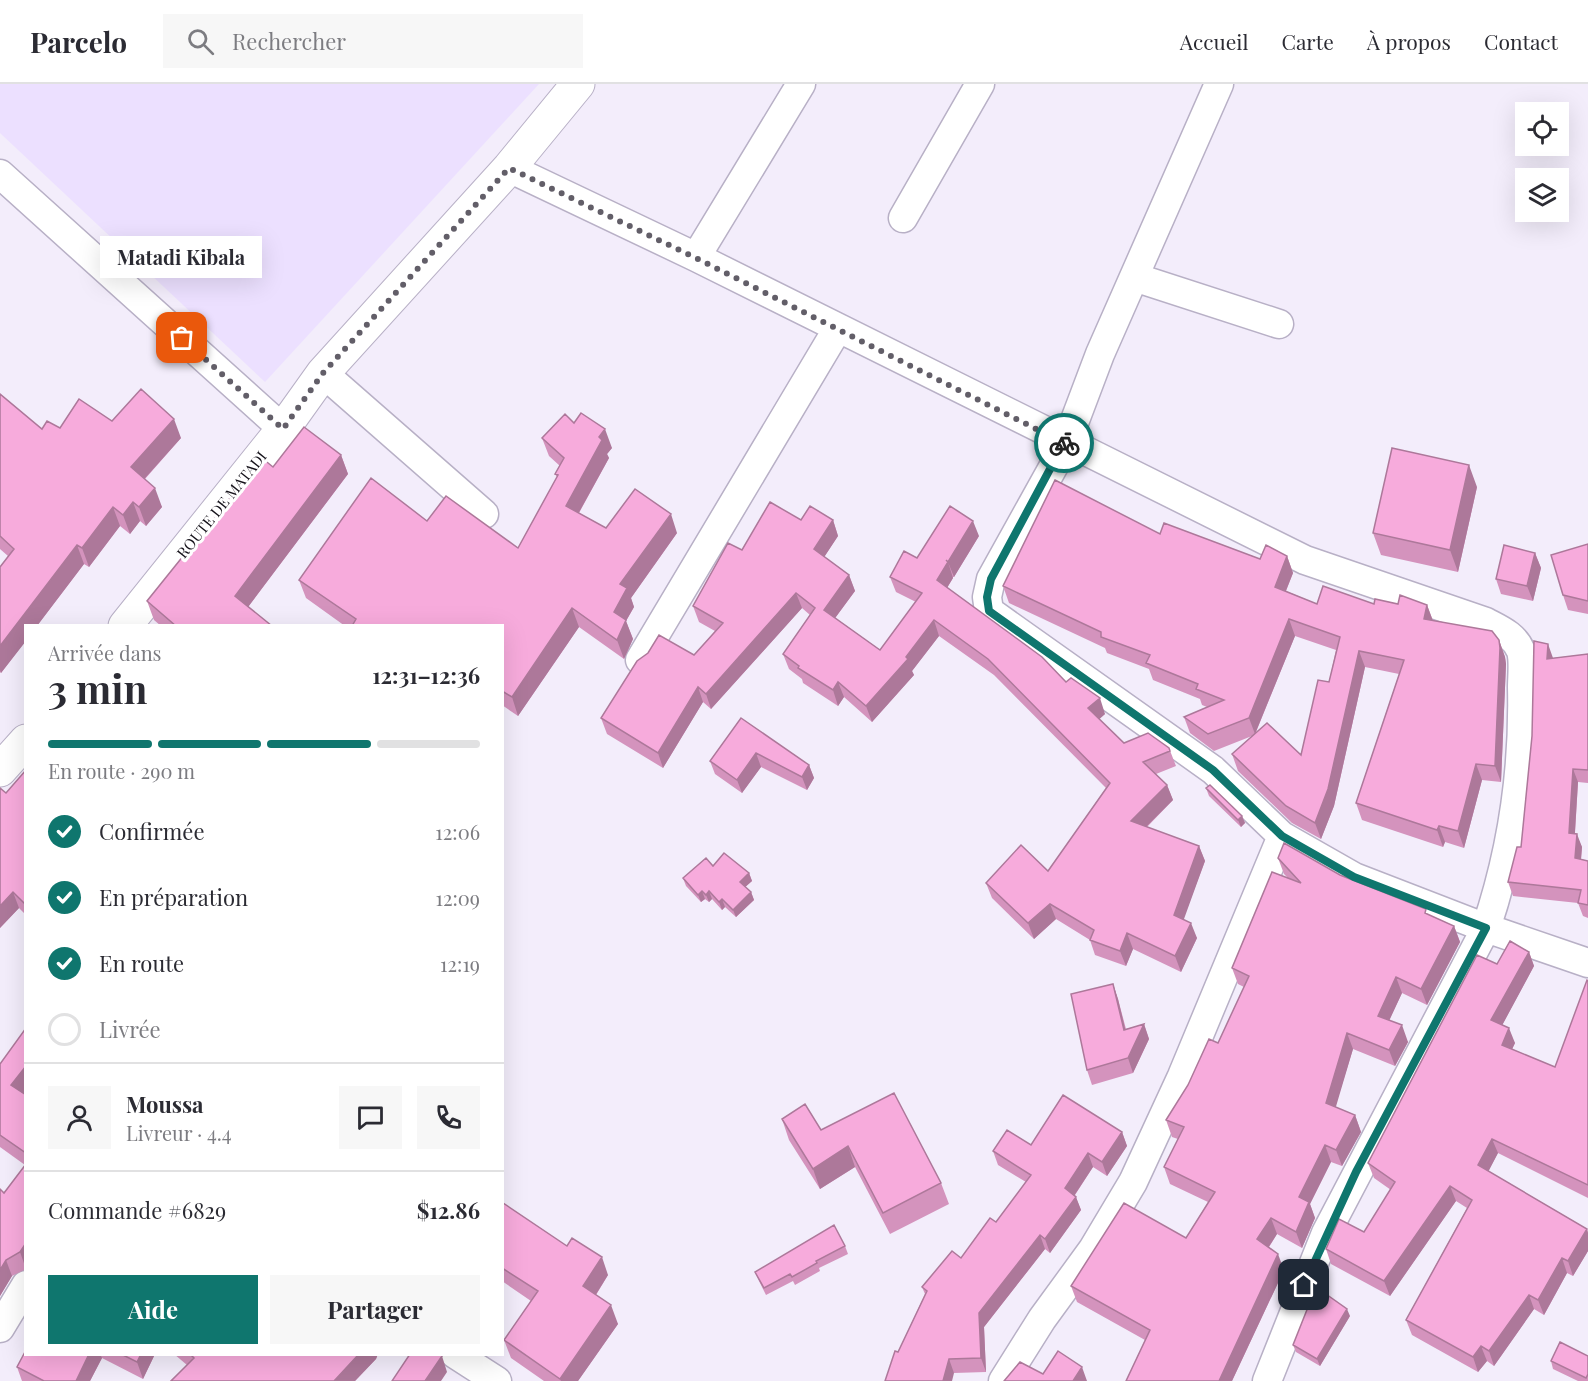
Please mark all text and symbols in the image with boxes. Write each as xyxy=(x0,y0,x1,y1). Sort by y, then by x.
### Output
search box xyxy=(163,14,583,68)
text: Parcelo xyxy=(30,23,127,60)
icon: search xyxy=(184,25,217,58)
text: Rechercher xyxy=(232,26,346,56)
text: Accueil xyxy=(1180,27,1248,55)
text: Carte xyxy=(1281,27,1334,55)
text: À propos xyxy=(1367,27,1451,55)
text: Contact xyxy=(1484,27,1558,55)
map controls xyxy=(1515,102,1569,222)
button: locate xyxy=(1515,102,1569,156)
button: layers xyxy=(1515,168,1569,222)
callout: Matadi Kibala xyxy=(101,236,263,278)
text: Matadi Kibala xyxy=(117,243,245,270)
pin xyxy=(156,312,207,363)
icon: bag xyxy=(165,321,198,354)
courier xyxy=(1034,413,1094,473)
icon: bike xyxy=(1048,427,1081,460)
street label: ROUTE DE MATADI xyxy=(172,447,271,562)
text: Arrivée dans xyxy=(48,639,162,666)
text: 12:31–12:36 xyxy=(372,660,480,690)
text: 3 min xyxy=(48,662,147,714)
text: En route · 290 m xyxy=(48,757,195,784)
icon: check xyxy=(48,815,81,848)
text: Confirmée xyxy=(99,816,205,846)
text: 12:06 xyxy=(435,818,480,845)
icon: check xyxy=(48,881,81,914)
text: En préparation xyxy=(99,882,248,912)
text: 12:09 xyxy=(436,884,480,911)
icon: check xyxy=(48,947,81,980)
text: En route xyxy=(99,948,184,978)
text: 12:19 xyxy=(440,950,480,977)
text: Livrée xyxy=(99,1014,161,1044)
button: person xyxy=(48,1086,111,1149)
button: chat xyxy=(339,1086,402,1149)
button: phone xyxy=(417,1086,480,1149)
text: Moussa xyxy=(126,1089,203,1119)
text: Livreur · 4.4 xyxy=(126,1119,232,1146)
text: Commande #6829 xyxy=(48,1195,226,1225)
text: $12.86 xyxy=(417,1195,480,1225)
pin xyxy=(1278,1259,1329,1310)
icon: home xyxy=(1287,1268,1320,1301)
button: Aide xyxy=(48,1275,258,1344)
button: Partager xyxy=(270,1275,480,1344)

